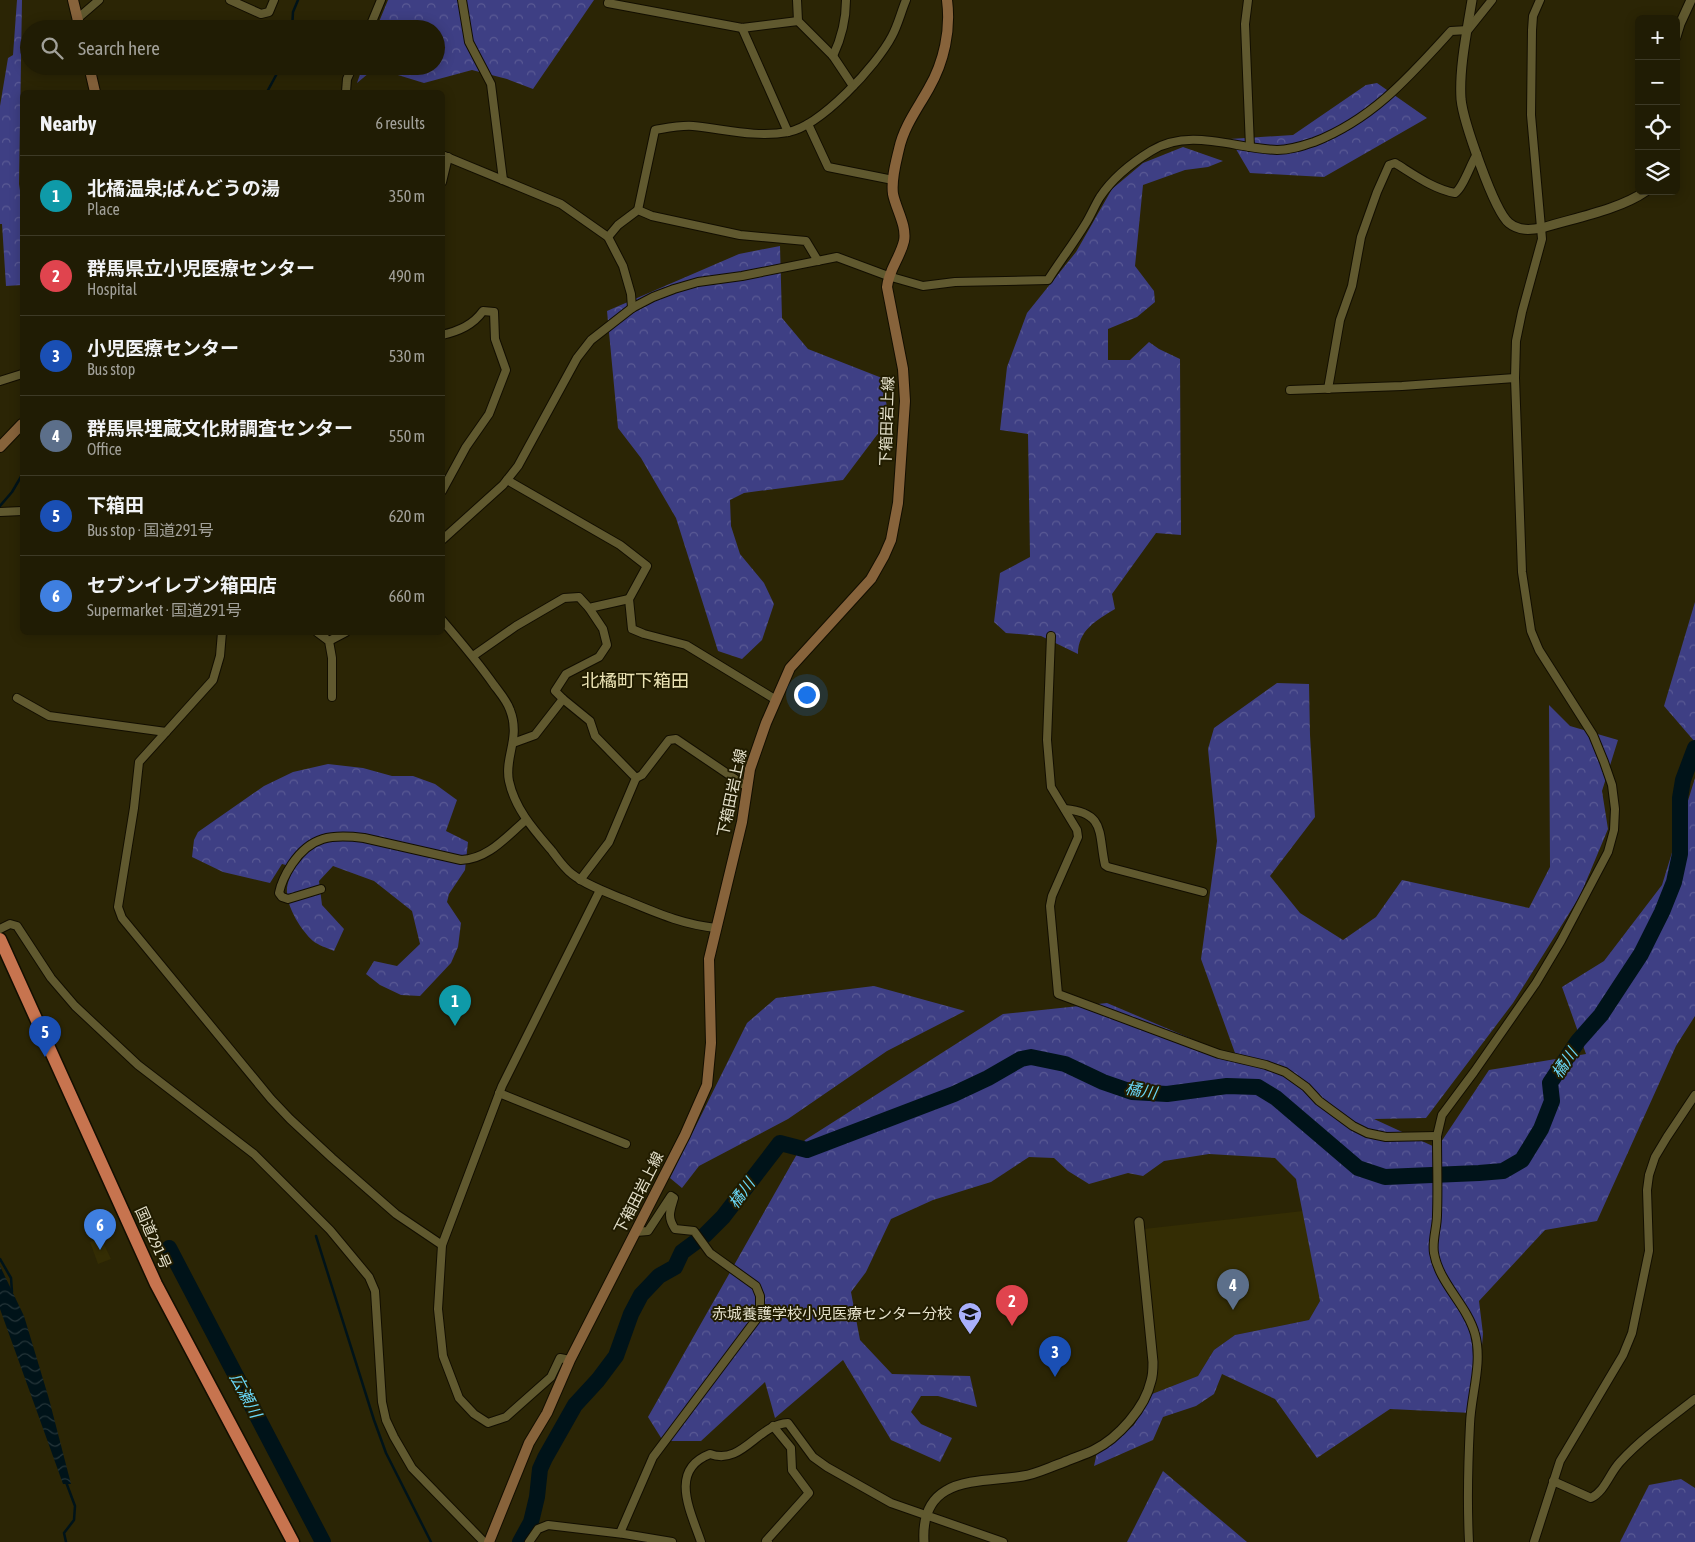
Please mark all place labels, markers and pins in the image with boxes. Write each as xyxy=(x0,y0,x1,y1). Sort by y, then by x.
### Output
pin: 1 xyxy=(439,985,471,1026)
pin: 5 xyxy=(29,1016,61,1057)
pin: 6 xyxy=(84,1209,116,1250)
pin: 4 xyxy=(1217,1269,1249,1310)
pin: 2 xyxy=(996,1285,1028,1326)
school or university icon: 赤城養護学校小児医療センター分校 xyxy=(957,1301,983,1335)
place label: 赤城養護学校小児医療センター分校 xyxy=(712,1305,952,1322)
pin: 3 xyxy=(1039,1336,1071,1377)

